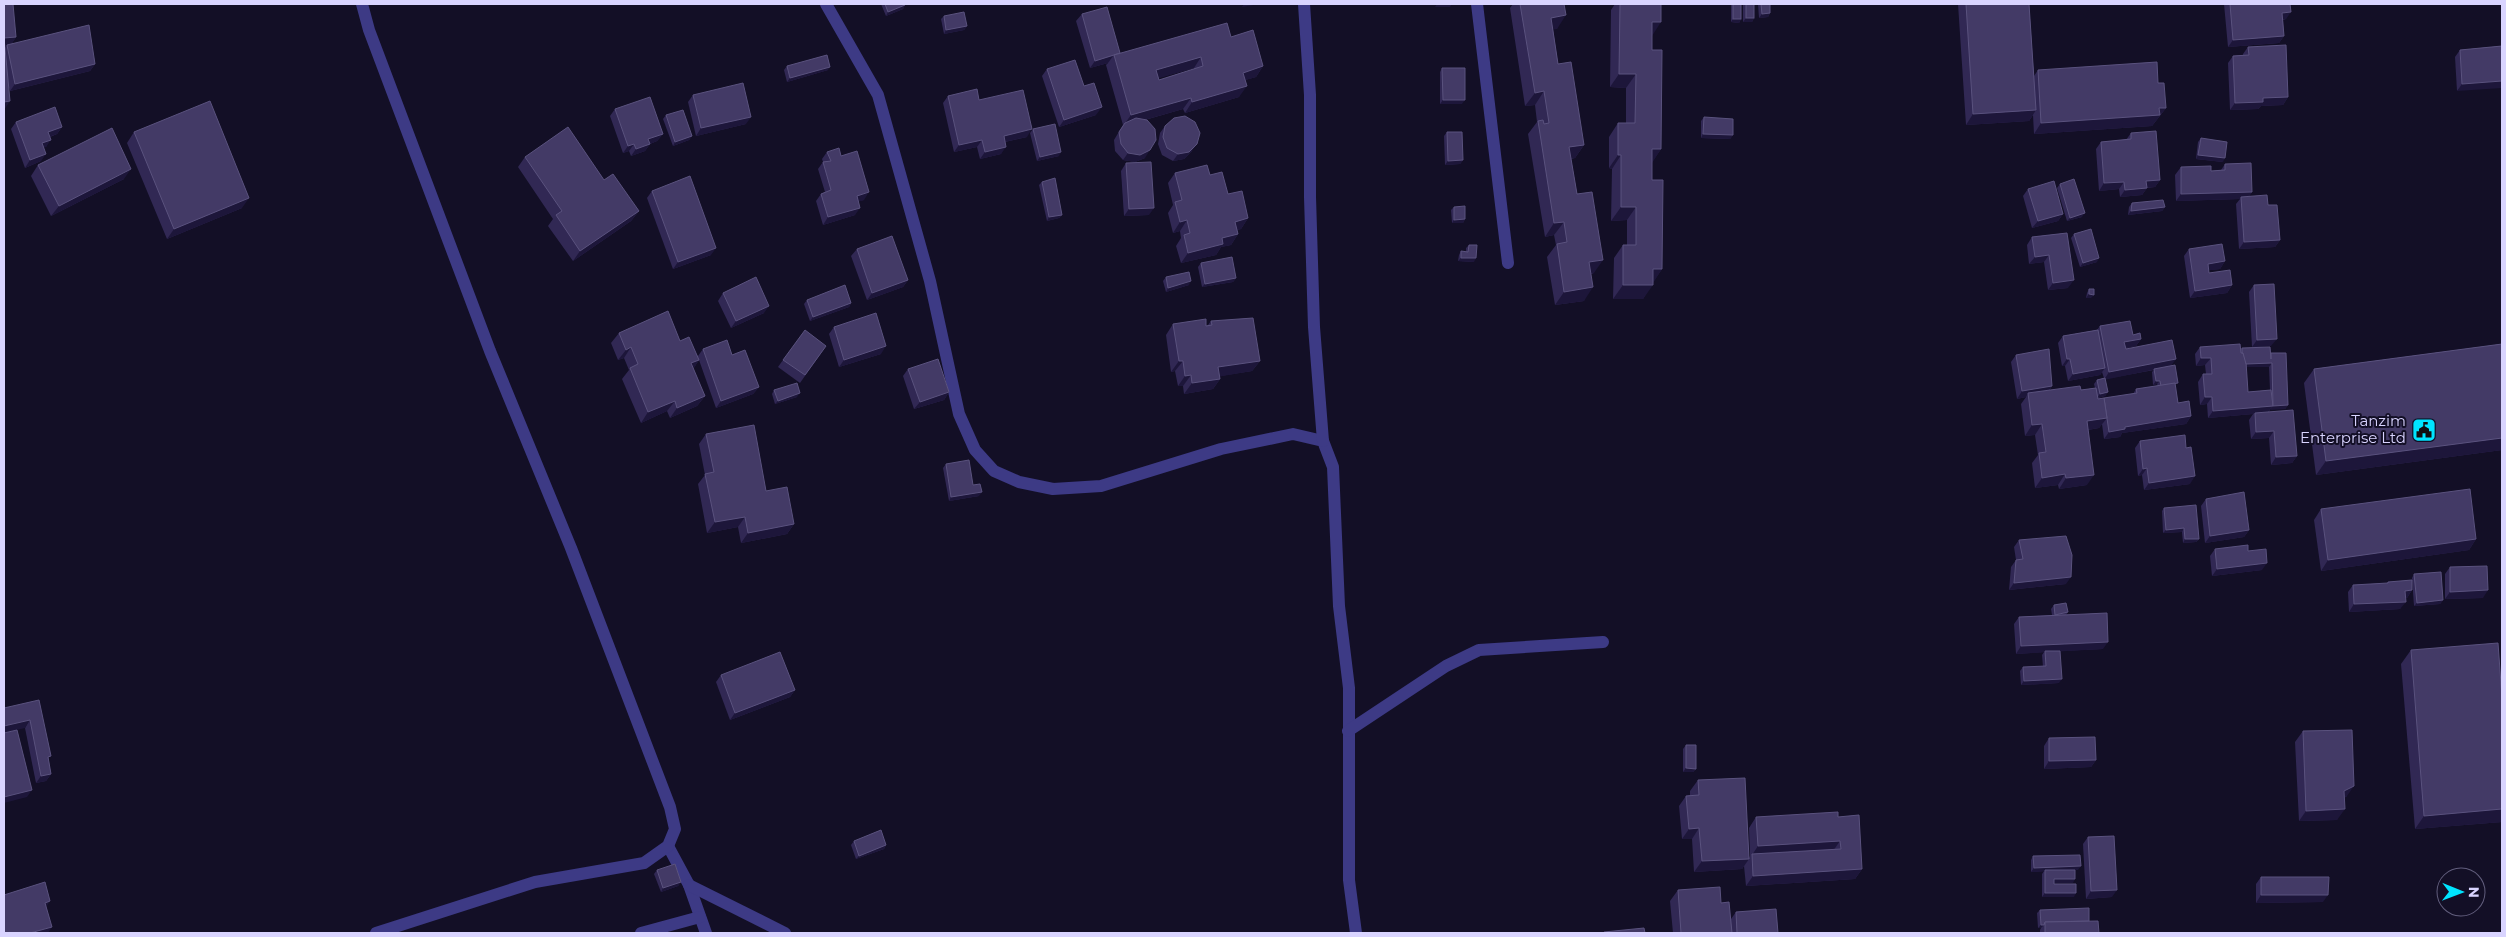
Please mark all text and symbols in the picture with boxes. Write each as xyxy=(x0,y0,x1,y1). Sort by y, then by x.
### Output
place label: Tanzim Enterprise Ltd xyxy=(2300,411,2406,447)
public building icon: Tanzim Enterprise Ltd xyxy=(2411,417,2437,443)
north arrow xyxy=(2436,867,2486,917)
text: N xyxy=(2465,886,2483,898)

